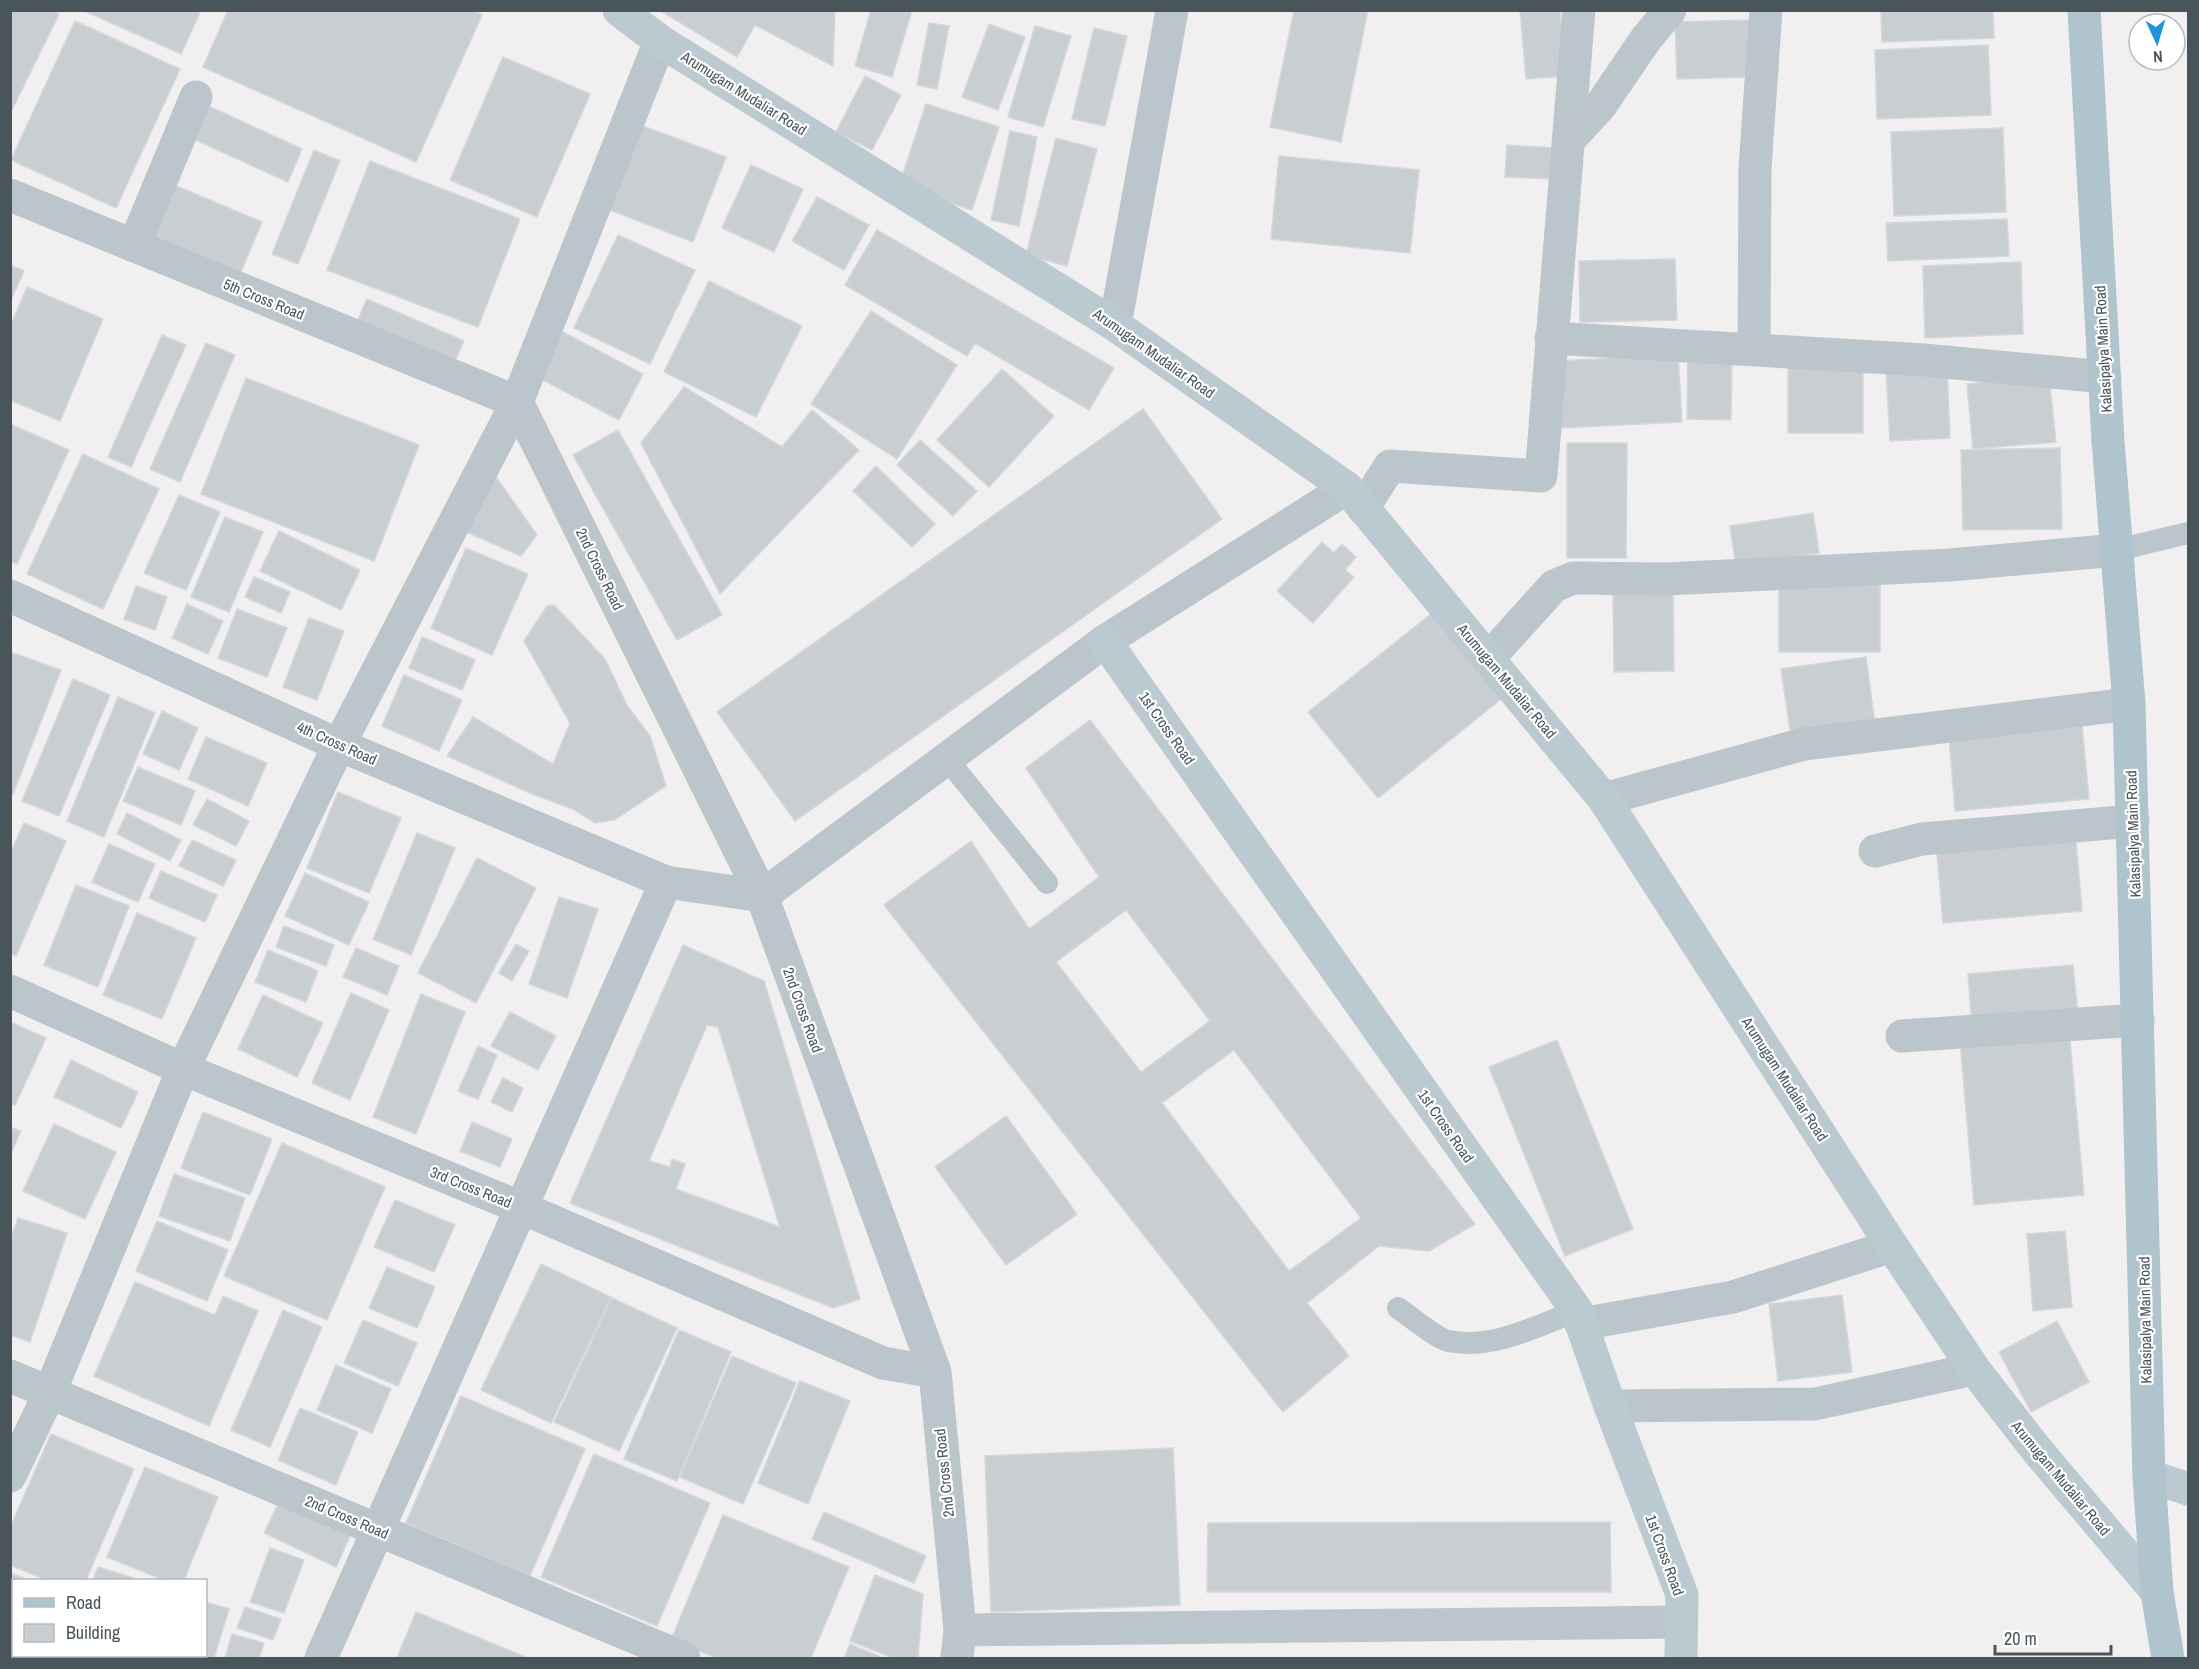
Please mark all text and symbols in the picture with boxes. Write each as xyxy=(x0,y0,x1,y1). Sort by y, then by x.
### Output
north arrow xyxy=(2127,12,2187,72)
street label: Arumugam Mudaliar Road xyxy=(676,45,811,140)
text: N xyxy=(2153,46,2164,68)
street label: 5th Cross Road xyxy=(220,273,308,325)
street label: Kalasipalya Main Road xyxy=(2089,285,2117,413)
street label: Arumugam Mudaliar Road xyxy=(1088,302,1219,403)
street label: 2nd Cross Road xyxy=(571,524,629,614)
street label: Arumugam Mudaliar Road xyxy=(1452,618,1561,743)
street label: 1st Cross Road xyxy=(1134,687,1200,769)
street label: 4th Cross Road xyxy=(294,716,380,770)
street label: Kalasipalya Main Road xyxy=(2120,770,2146,898)
street label: 2nd Cross Road xyxy=(778,965,828,1055)
street label: Arumugam Mudaliar Road xyxy=(1736,1012,1833,1145)
street label: 1st Cross Road xyxy=(1413,1085,1479,1167)
street label: 3rd Cross Road xyxy=(427,1161,515,1213)
street label: Kalasipalya Main Road xyxy=(2133,1256,2157,1384)
street label: Arumugam Mudaliar Road xyxy=(2006,1415,2115,1540)
street label: 2nd Cross Road xyxy=(929,1428,959,1518)
street label: 2nd Cross Road xyxy=(302,1490,392,1544)
street label: 1st Cross Road xyxy=(1641,1512,1689,1598)
legend xyxy=(12,1579,207,1657)
text: Road xyxy=(66,1590,101,1615)
scale bar xyxy=(1995,1618,2110,1656)
text: Building xyxy=(66,1620,121,1645)
text: 20 m xyxy=(2004,1626,2037,1651)

